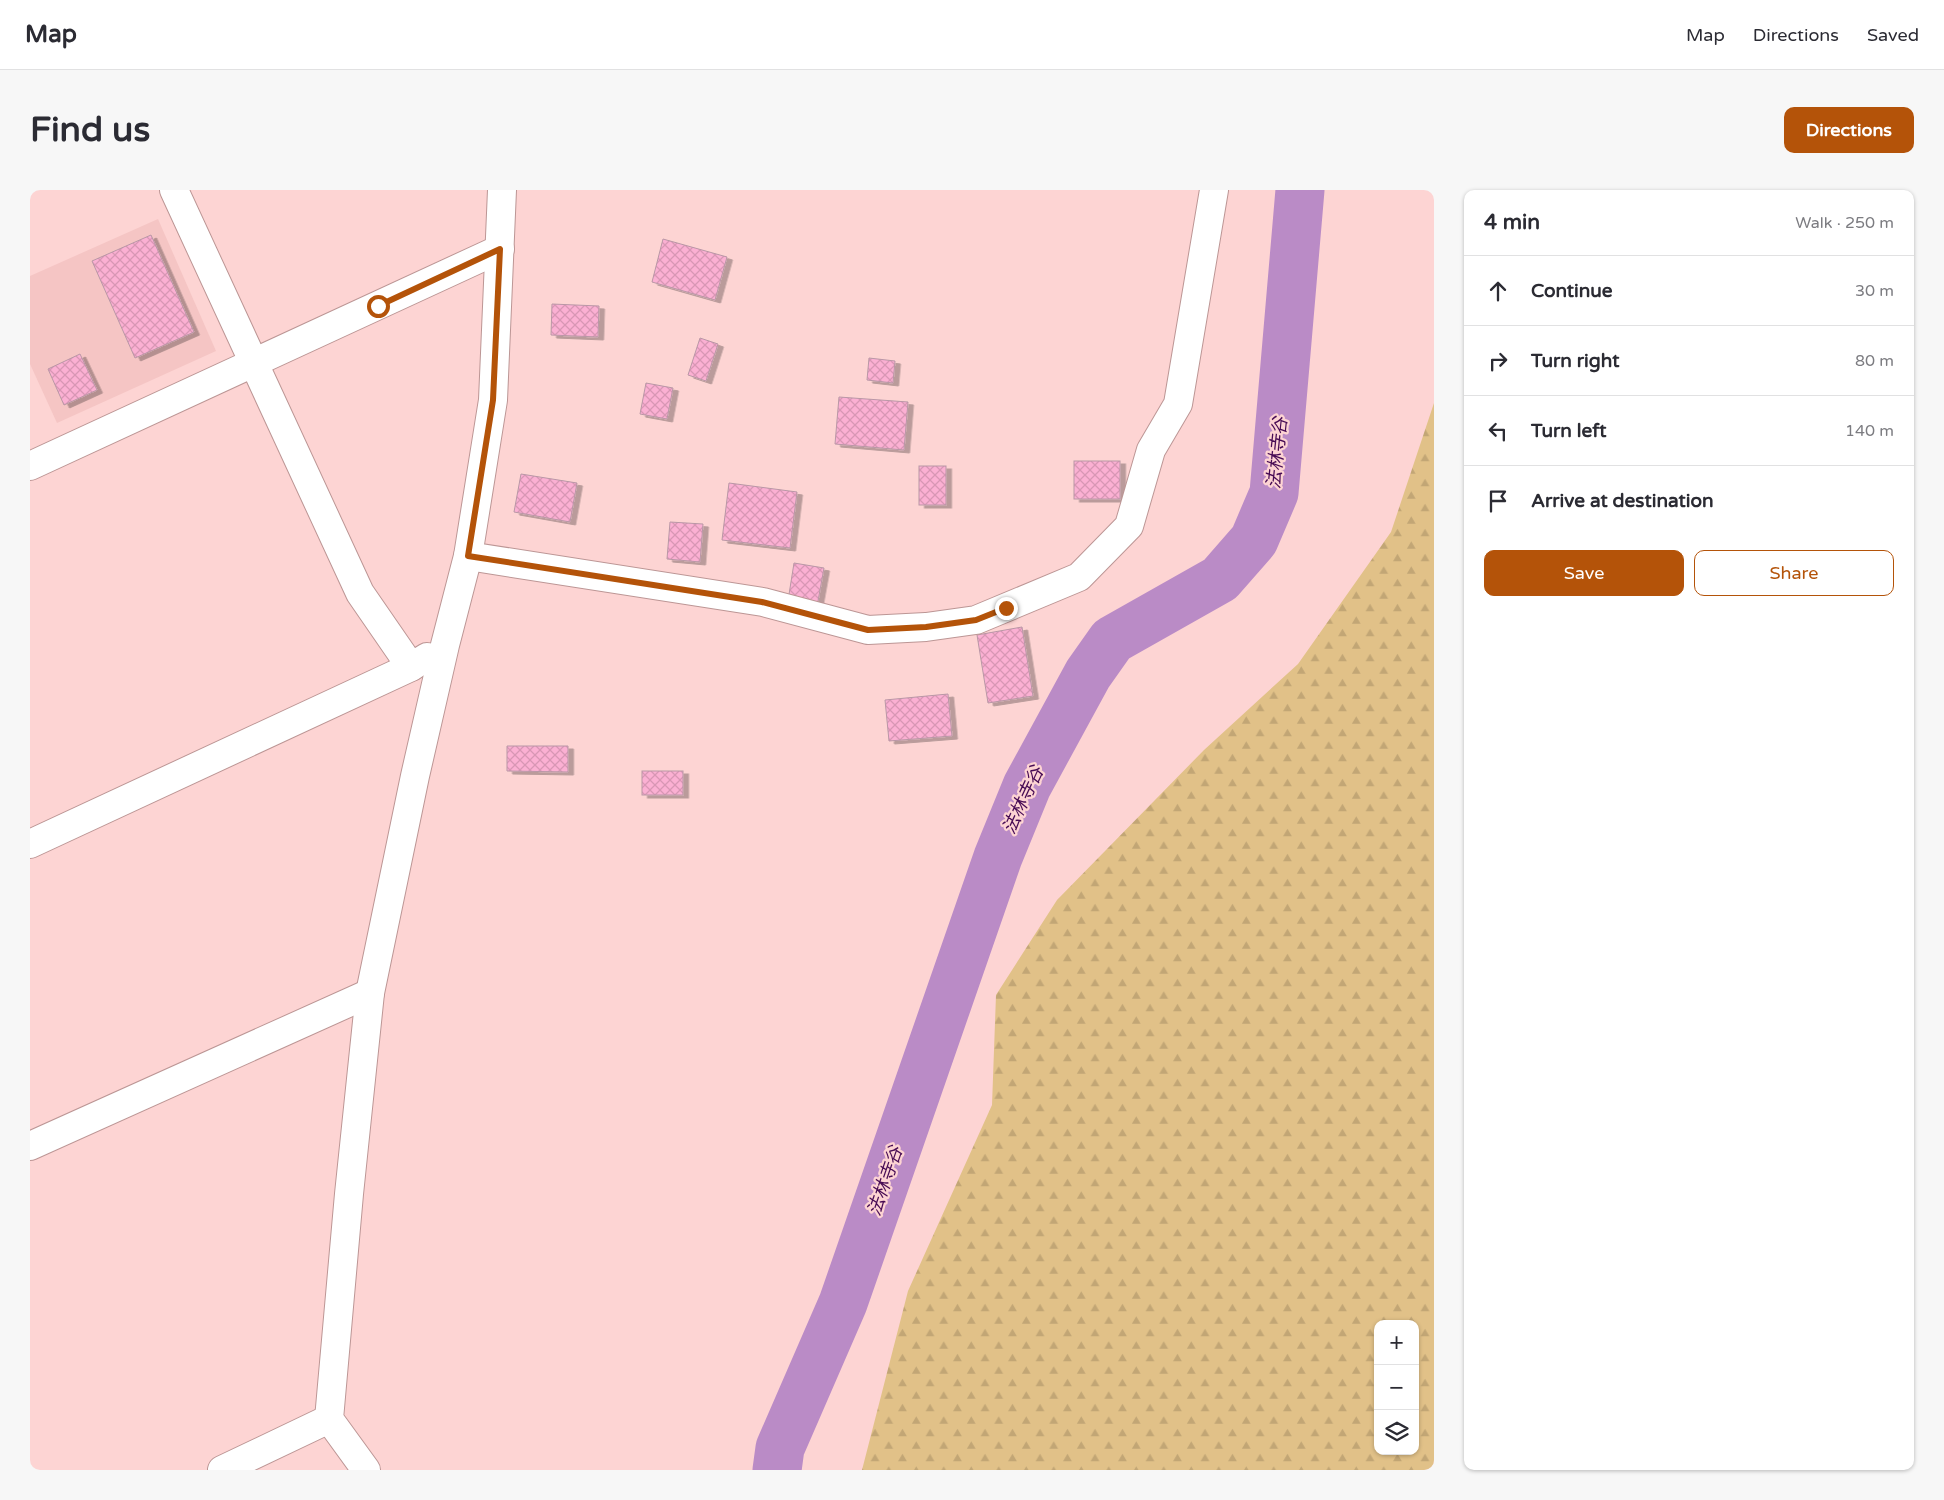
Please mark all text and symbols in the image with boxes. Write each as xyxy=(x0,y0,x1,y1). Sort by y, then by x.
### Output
text: Map xyxy=(25,20,77,49)
text: Map xyxy=(1686,24,1725,46)
text: Directions xyxy=(1753,24,1839,46)
text: Saved xyxy=(1867,24,1919,46)
button: Directions xyxy=(1784,107,1914,153)
text: Find us xyxy=(30,109,150,151)
text: 4 min xyxy=(1484,210,1540,235)
text: Walk · 250 m xyxy=(1795,213,1894,233)
icon: ahead xyxy=(1484,277,1512,305)
text: Continue xyxy=(1531,280,1613,302)
text: 30 m xyxy=(1855,281,1894,301)
route start xyxy=(367,295,390,318)
icon: right xyxy=(1484,347,1512,375)
text: Turn right xyxy=(1531,350,1619,372)
text: 80 m xyxy=(1855,351,1894,371)
water label: 法林寺谷 xyxy=(1262,414,1292,490)
icon: left xyxy=(1484,417,1512,445)
text: Turn left xyxy=(1531,420,1607,442)
text: 140 m xyxy=(1845,421,1894,441)
icon: arrive xyxy=(1484,487,1512,515)
text: Arrive at destination xyxy=(1531,490,1714,512)
button: Save xyxy=(1484,550,1684,596)
button: Share xyxy=(1694,550,1894,596)
route end xyxy=(995,597,1018,620)
water label: 法林寺谷 xyxy=(998,761,1049,837)
water label: 法林寺谷 xyxy=(863,1141,908,1219)
map controls xyxy=(1374,1320,1419,1455)
button: + xyxy=(1374,1320,1419,1365)
button: − xyxy=(1374,1365,1419,1410)
button: layers xyxy=(1374,1410,1419,1455)

